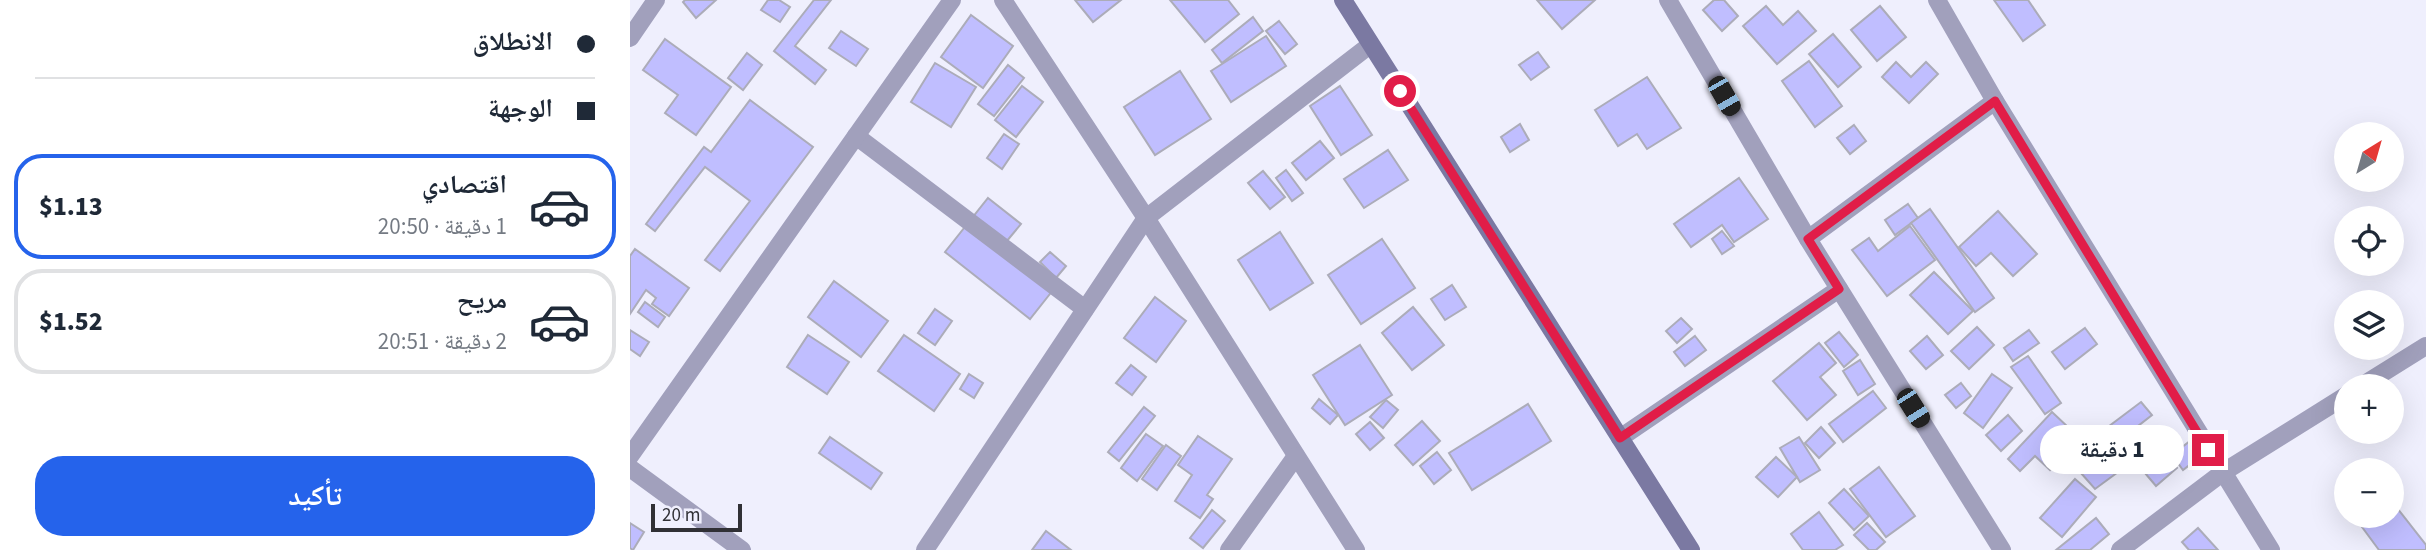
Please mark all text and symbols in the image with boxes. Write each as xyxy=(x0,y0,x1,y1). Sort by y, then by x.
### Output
text: الانطلاق xyxy=(473,23,553,60)
car xyxy=(1705,73,1744,119)
route start xyxy=(1384,75,1416,107)
text: الوجهة xyxy=(488,90,553,127)
north arrow xyxy=(2334,122,2404,192)
map controls xyxy=(2334,122,2404,528)
text: اقتصادي xyxy=(422,166,507,203)
icon: car xyxy=(528,175,591,238)
text: $1.13 xyxy=(39,188,103,225)
button: locate xyxy=(2334,206,2404,276)
text: 1 دقيقة · 20:50 xyxy=(378,210,507,243)
text: مريح xyxy=(457,281,507,318)
icon: car xyxy=(528,290,591,353)
button: layers xyxy=(2334,290,2404,360)
text: $1.52 xyxy=(39,303,103,340)
text: 2 دقيقة · 20:51 xyxy=(378,325,507,358)
button: + xyxy=(2334,374,2404,444)
car xyxy=(1893,385,1934,431)
callout: 1 دقيقة xyxy=(2040,426,2184,475)
text: 1 دقيقة xyxy=(2079,433,2145,466)
route end xyxy=(2192,434,2224,466)
button: تأكيد xyxy=(35,456,595,536)
button: − xyxy=(2334,458,2404,528)
scale bar xyxy=(651,501,742,533)
text: 20 m xyxy=(662,502,700,529)

